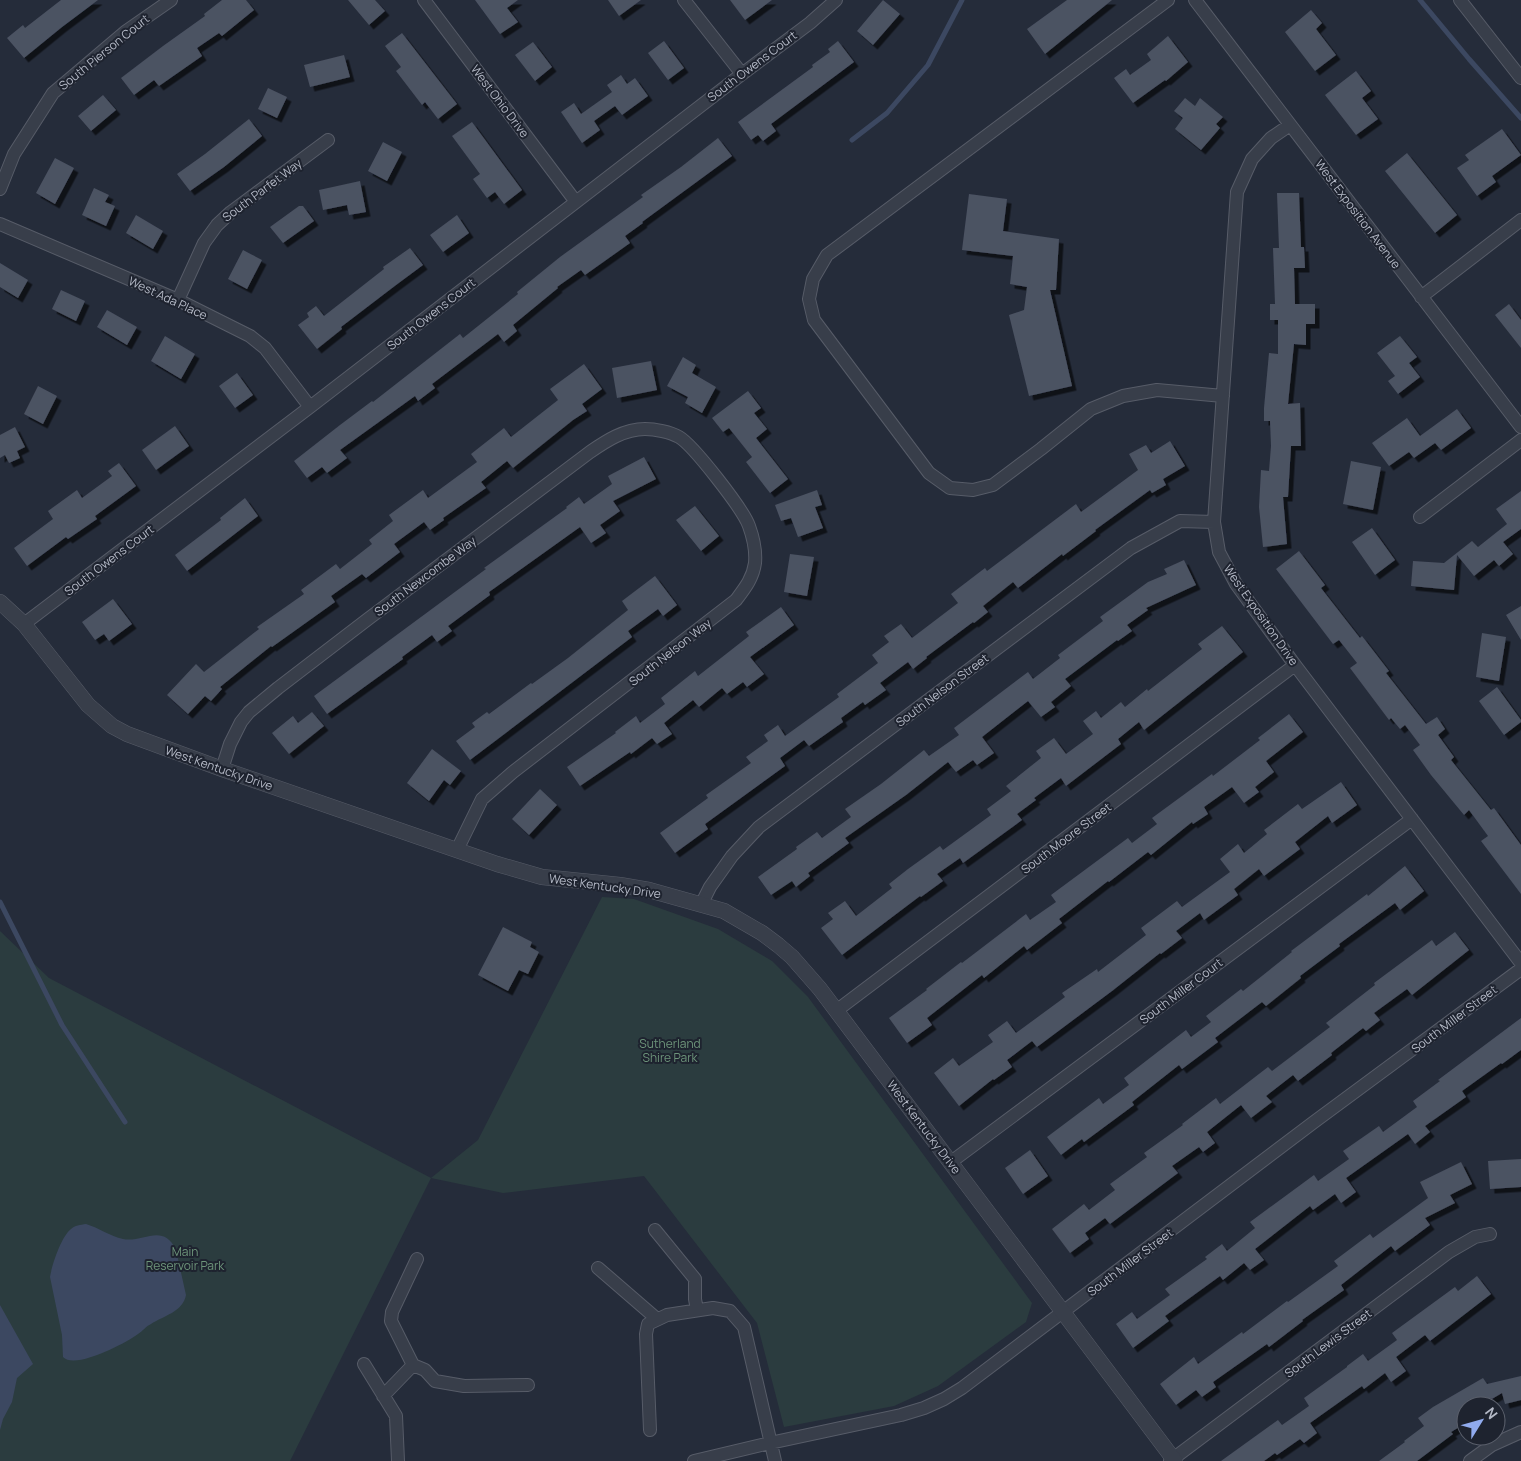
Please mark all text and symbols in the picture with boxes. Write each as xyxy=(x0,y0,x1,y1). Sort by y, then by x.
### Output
street label: South Pierson Court xyxy=(55,10,153,94)
street label: South Owens Court xyxy=(704,27,800,105)
street label: West Ohio Drive xyxy=(467,61,533,141)
street label: South Parfet Way xyxy=(219,154,306,226)
street label: West Exposition Avenue xyxy=(1311,156,1405,272)
street label: West Ada Place xyxy=(126,272,210,324)
street label: South Owens Court xyxy=(383,274,479,354)
street label: South Owens Court xyxy=(61,521,157,599)
street label: South Newcombe Way xyxy=(371,532,480,620)
street label: West Exposition Drive xyxy=(1220,561,1302,669)
street label: South Nelson Way xyxy=(625,614,715,690)
street label: South Nelson Street xyxy=(892,649,992,731)
street label: West Kentucky Drive xyxy=(163,742,275,794)
street label: South Moore Street xyxy=(1017,798,1115,878)
street label: West Kentucky Drive xyxy=(548,870,662,902)
street label: South Miller Court xyxy=(1136,954,1226,1028)
street label: South Miller Street xyxy=(1408,981,1501,1057)
park label: Sutherland Shire Park xyxy=(639,1035,701,1066)
street label: West Kentucky Drive xyxy=(883,1077,965,1177)
street label: South Miller Street xyxy=(1084,1224,1177,1300)
park label: Main Reservoir Park xyxy=(146,1243,225,1274)
street label: South Lewis Street xyxy=(1281,1305,1375,1381)
north arrow xyxy=(1456,1396,1506,1446)
text: N xyxy=(1481,1403,1502,1423)

